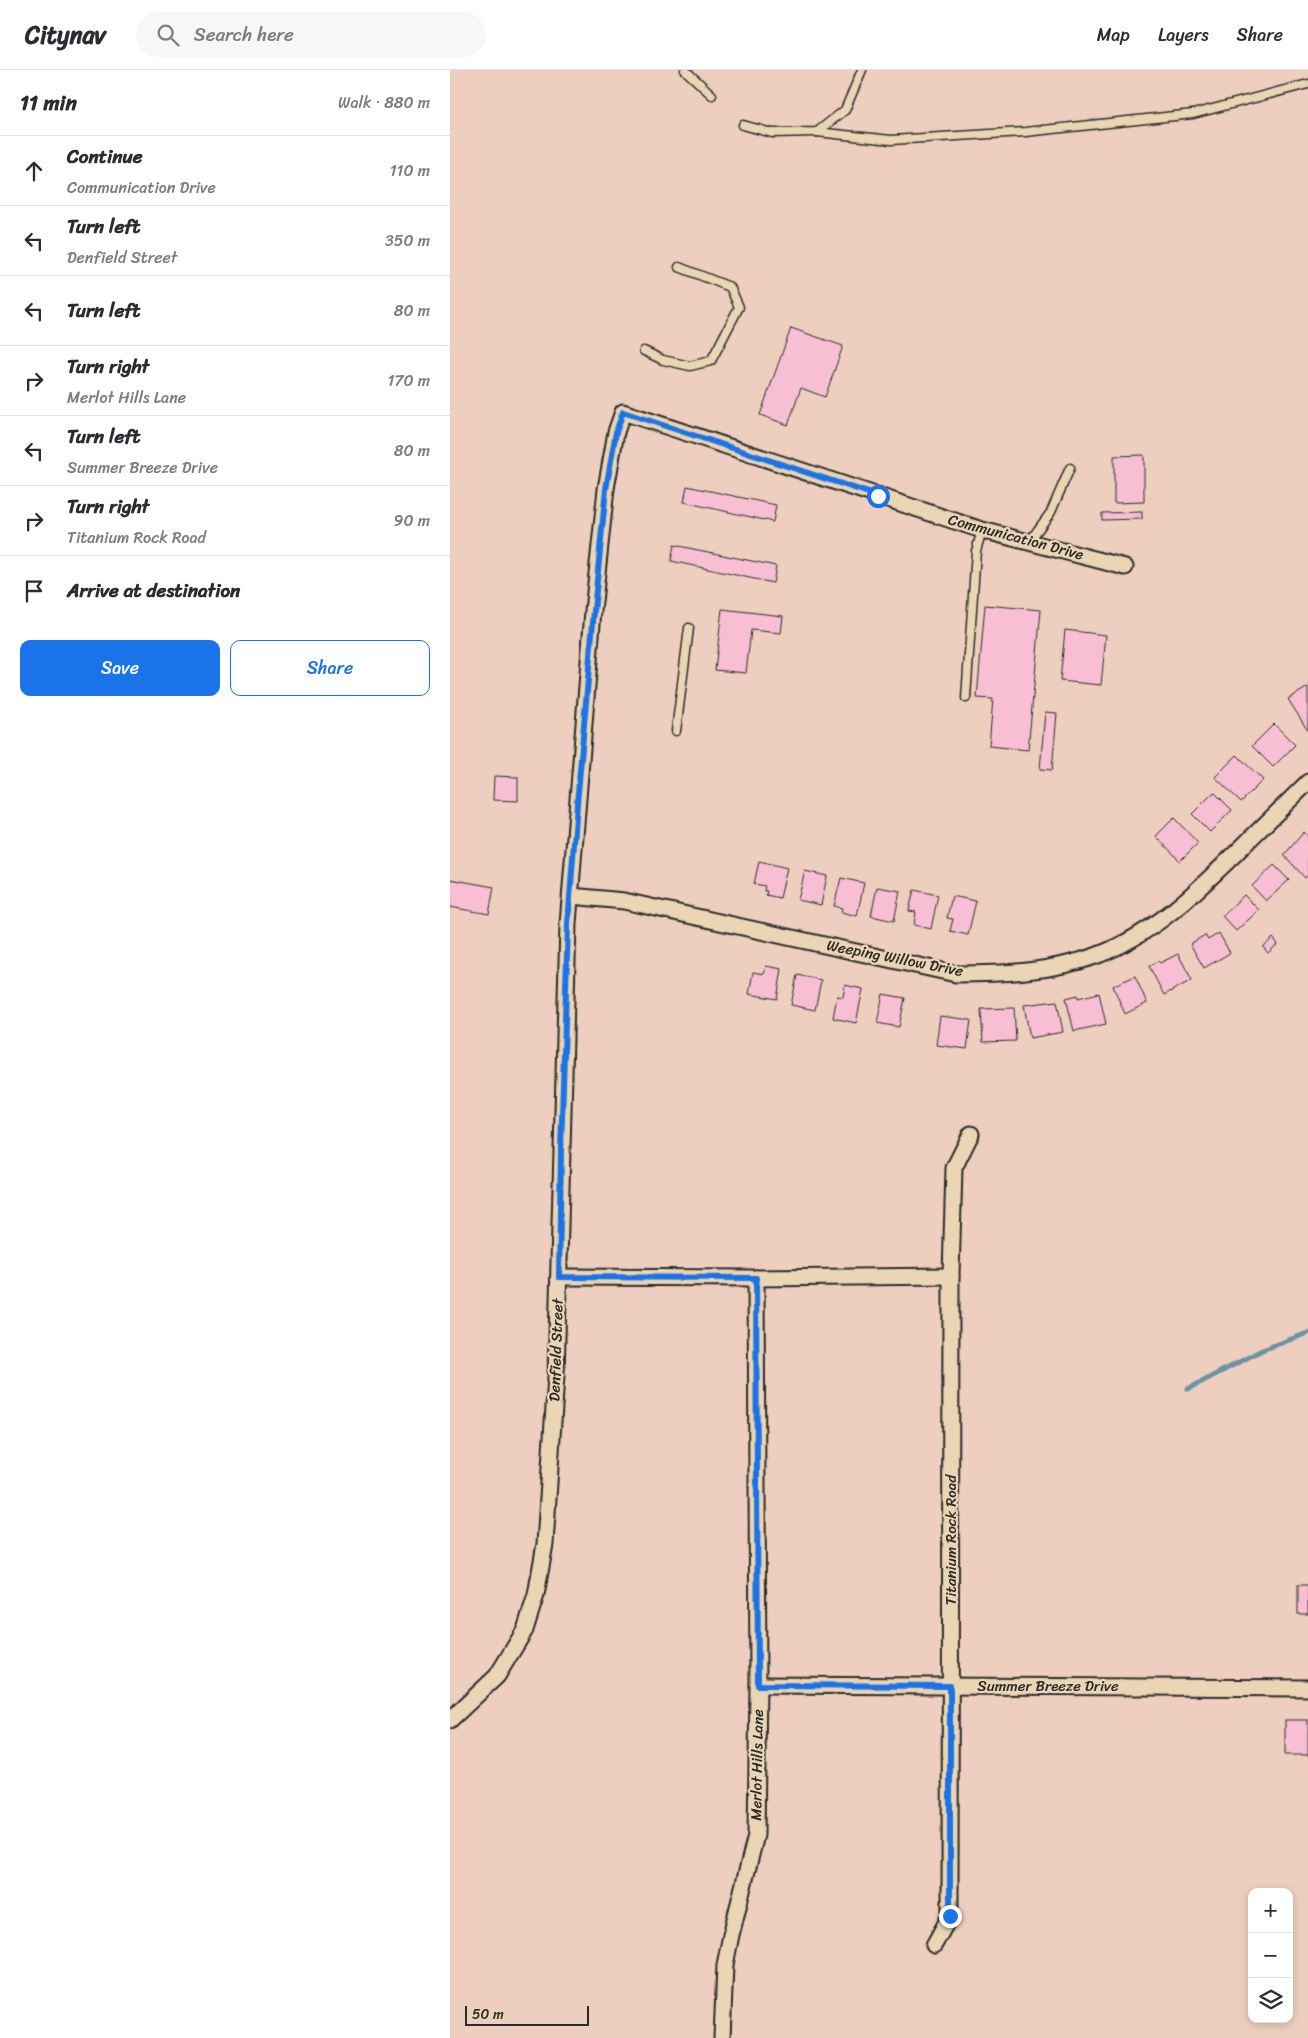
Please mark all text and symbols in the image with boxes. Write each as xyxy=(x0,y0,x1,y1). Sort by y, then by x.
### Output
search box xyxy=(136,12,486,57)
text: Citynav xyxy=(25,14,106,56)
text: Search here xyxy=(194,18,294,51)
text: Map xyxy=(1097,19,1130,51)
text: Layers xyxy=(1158,19,1209,51)
text: Share xyxy=(1237,19,1283,51)
icon: search xyxy=(154,21,182,49)
text: 11 min xyxy=(20,84,77,122)
text: Walk · 880 m xyxy=(338,88,430,117)
text: Continue xyxy=(67,140,143,173)
text: 110 m xyxy=(390,156,430,185)
icon: ahead xyxy=(20,157,48,185)
text: Communication Drive xyxy=(67,173,216,202)
text: Turn left xyxy=(67,210,140,243)
text: 350 m xyxy=(385,226,430,255)
icon: left xyxy=(20,227,48,255)
text: Denfield Street xyxy=(67,243,177,272)
text: Turn left xyxy=(67,294,140,327)
text: 80 m xyxy=(394,296,430,325)
icon: left xyxy=(20,297,48,325)
text: Turn right xyxy=(67,350,149,383)
text: 170 m xyxy=(387,366,430,395)
icon: right xyxy=(20,367,48,395)
text: Merlot Hills Lane xyxy=(67,383,186,412)
text: Turn left xyxy=(67,420,140,453)
text: 80 m xyxy=(394,436,430,465)
icon: left xyxy=(20,437,48,465)
text: Summer Breeze Drive xyxy=(67,453,218,482)
route start xyxy=(867,485,890,508)
text: Turn right xyxy=(67,490,149,523)
text: 90 m xyxy=(394,506,430,535)
street label: Communication Drive xyxy=(945,506,1087,568)
icon: right xyxy=(20,507,48,535)
text: Titanium Rock Road xyxy=(67,523,206,552)
text: Arrive at destination xyxy=(67,574,240,607)
icon: arrive xyxy=(20,577,48,605)
button: Save xyxy=(20,640,220,696)
button: Share xyxy=(230,640,430,696)
street label: Weeping Willow Drive xyxy=(824,932,966,984)
street label: Denfield Street xyxy=(541,1297,571,1402)
street label: Titanium Rock Road xyxy=(938,1474,964,1605)
street label: Summer Breeze Drive xyxy=(977,1673,1119,1699)
street label: Merlot Hills Lane xyxy=(743,1709,771,1821)
map controls xyxy=(1248,1888,1293,2023)
button: + xyxy=(1248,1888,1293,1933)
route end xyxy=(939,1905,962,1928)
button: − xyxy=(1248,1933,1293,1978)
button: layers xyxy=(1248,1978,1293,2023)
text: 50 m xyxy=(472,2002,504,2027)
scale bar xyxy=(465,2003,589,2026)

